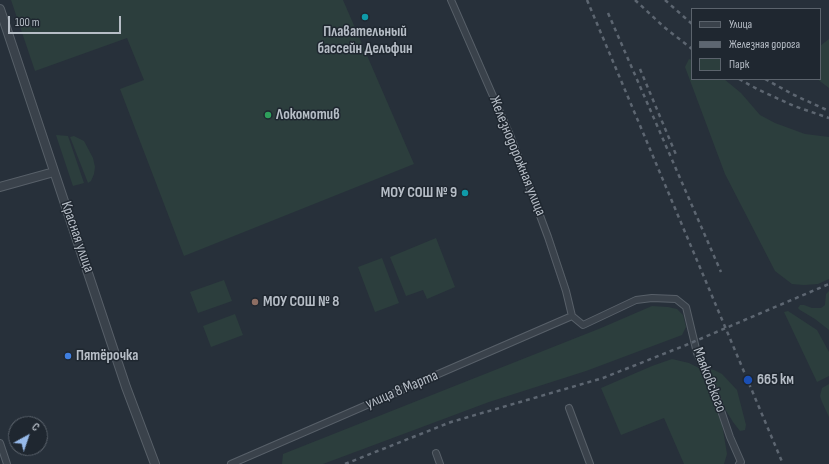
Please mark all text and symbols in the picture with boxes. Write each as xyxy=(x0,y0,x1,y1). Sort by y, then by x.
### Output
scale bar xyxy=(10,8,123,34)
legend xyxy=(691,8,821,80)
marker: Плавательный бассейн Дельфин xyxy=(360,12,370,22)
text: 100 m xyxy=(15,15,40,30)
text: Улица xyxy=(729,17,752,32)
place label: Плавательный бассейн Дельфин xyxy=(317,23,413,58)
text: Железная дорога xyxy=(729,37,800,52)
text: Парк xyxy=(729,57,749,72)
street label: Железнодорожная улица xyxy=(485,94,549,218)
place label: Локомотив xyxy=(276,106,340,124)
marker: Локомотив xyxy=(263,110,273,120)
place label: МОУ СОШ № 9 xyxy=(381,184,457,202)
marker: МОУ СОШ № 9 xyxy=(460,188,470,198)
street label: Красная улица xyxy=(56,199,98,275)
place label: МОУ СОШ № 8 xyxy=(263,293,339,311)
marker: МОУ СОШ № 8 xyxy=(250,297,260,307)
street label: Маяковского xyxy=(688,345,730,415)
place label: Пятёрочка xyxy=(76,347,138,365)
marker: Пятёрочка xyxy=(63,351,73,361)
street label: улица 8 Марта xyxy=(363,367,441,413)
place label: 665 км xyxy=(757,371,794,389)
marker: 665 км xyxy=(742,374,754,386)
north arrow xyxy=(8,416,48,456)
text: С xyxy=(29,420,42,434)

